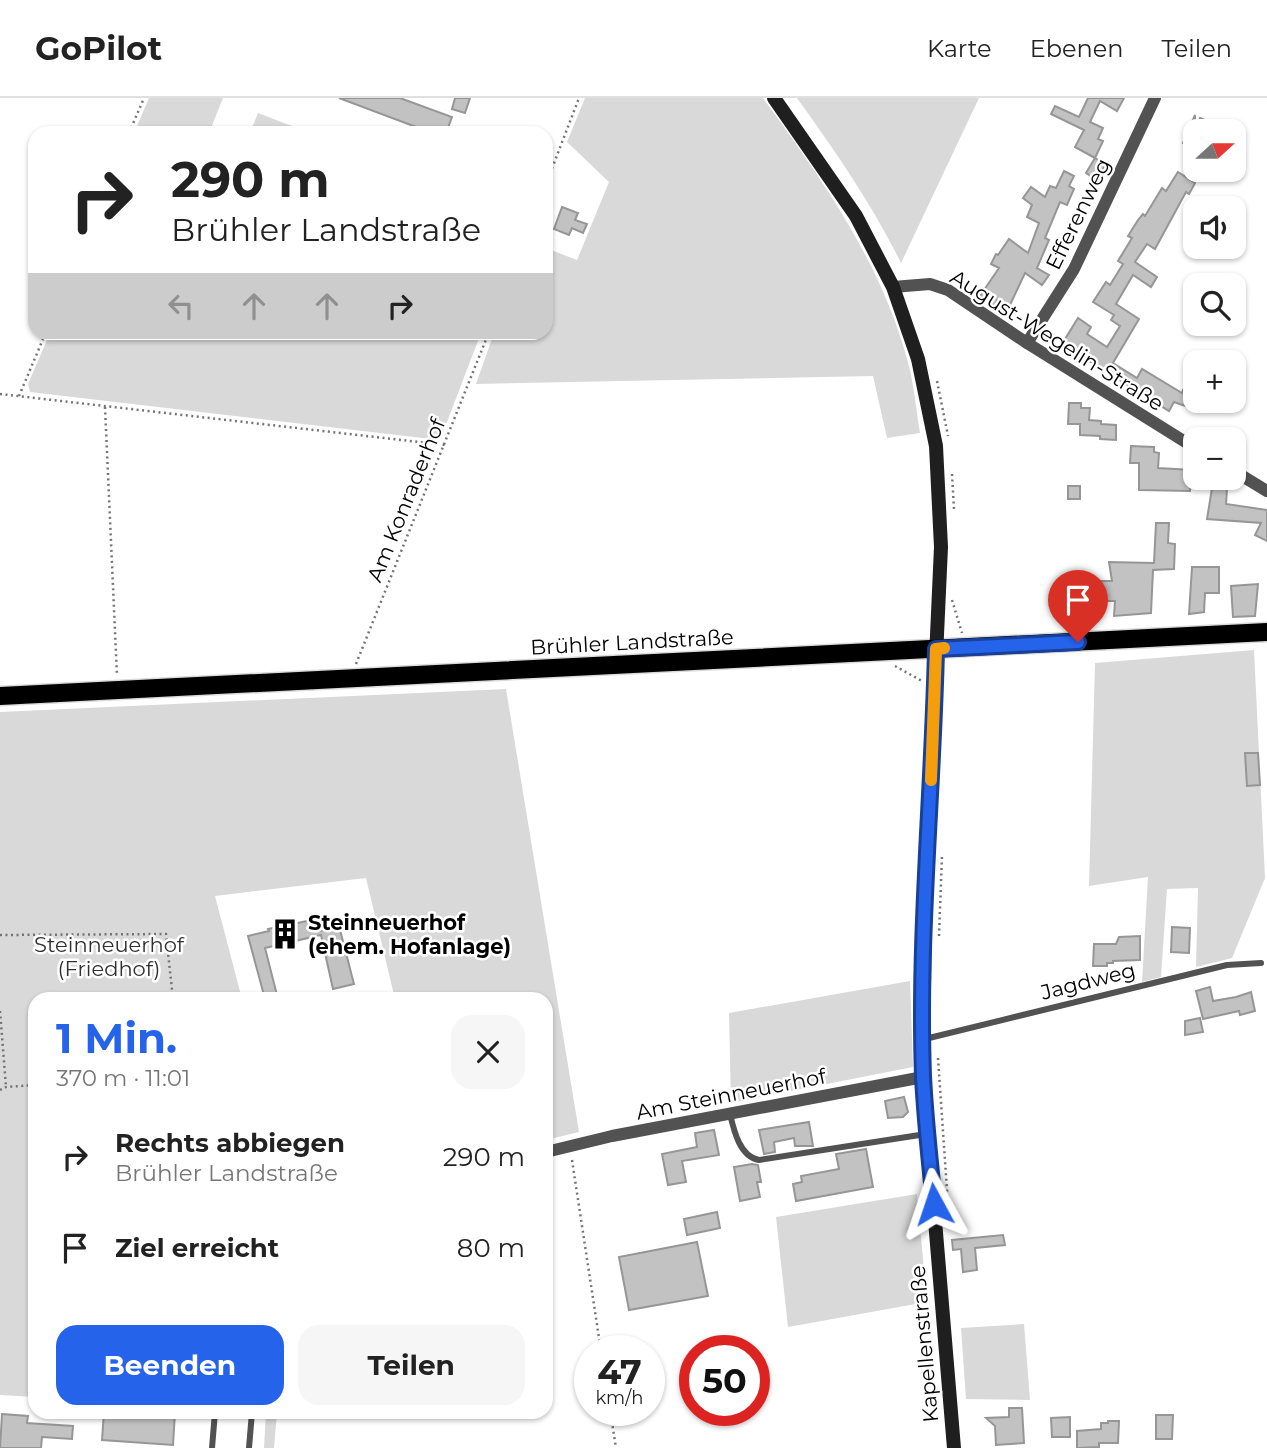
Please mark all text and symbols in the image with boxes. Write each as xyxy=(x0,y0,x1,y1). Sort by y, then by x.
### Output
text: GoPilot xyxy=(35,28,162,68)
text: Karte xyxy=(927,34,992,63)
text: Ebenen xyxy=(1030,34,1123,63)
text: Teilen xyxy=(1161,34,1232,63)
north arrow xyxy=(1183,119,1246,182)
map controls xyxy=(1183,119,1246,490)
text: 290 m xyxy=(171,150,330,209)
icon: right xyxy=(56,154,147,245)
street label: Efferenweg xyxy=(1040,154,1116,274)
button: sound xyxy=(1183,196,1246,259)
text: Brühler Landstraße xyxy=(171,210,481,249)
street label: August-Wegelin-Straße xyxy=(946,264,1168,416)
button: search xyxy=(1183,273,1246,336)
icon: left xyxy=(162,287,200,325)
icon: ahead xyxy=(235,287,273,325)
icon: ahead xyxy=(308,287,346,325)
icon: right xyxy=(381,287,419,325)
button: + xyxy=(1183,350,1246,413)
street label: Am Konraderhof xyxy=(362,414,451,585)
button: − xyxy=(1183,427,1246,490)
pin xyxy=(1048,570,1108,642)
icon: arrive xyxy=(1059,581,1097,619)
street label: Brühler Landstraße xyxy=(530,624,734,660)
place label: Steinneuerhof (ehem. Hofanlage) xyxy=(308,910,511,959)
building icon: Steinneuerhof (ehem. Hofanlage) xyxy=(268,917,302,951)
park label: Steinneuerhof (Friedhof) xyxy=(34,932,185,981)
street label: Jagdweg xyxy=(1037,957,1138,1005)
text: 1 Min. xyxy=(56,1012,177,1064)
button: close xyxy=(451,1015,525,1089)
street label: Am Steinneuerhof xyxy=(634,1063,829,1125)
text: 370 m · 11:01 xyxy=(56,1064,190,1092)
text: Rechts abbiegen xyxy=(115,1127,345,1159)
icon: right xyxy=(56,1138,94,1176)
text: 290 m xyxy=(443,1141,525,1173)
text: Brühler Landstraße xyxy=(115,1159,338,1187)
position arrow xyxy=(897,1167,971,1241)
icon: arrive xyxy=(56,1229,94,1267)
text: Ziel erreicht xyxy=(115,1232,279,1264)
text: 80 m xyxy=(457,1232,525,1264)
street label: Kapellenstraße xyxy=(905,1264,943,1424)
button: Beenden xyxy=(56,1325,284,1405)
button: Teilen xyxy=(298,1325,525,1405)
speed limit sign: 50 xyxy=(679,1335,770,1426)
text: 47 xyxy=(597,1350,642,1393)
text: km/h xyxy=(595,1387,644,1409)

